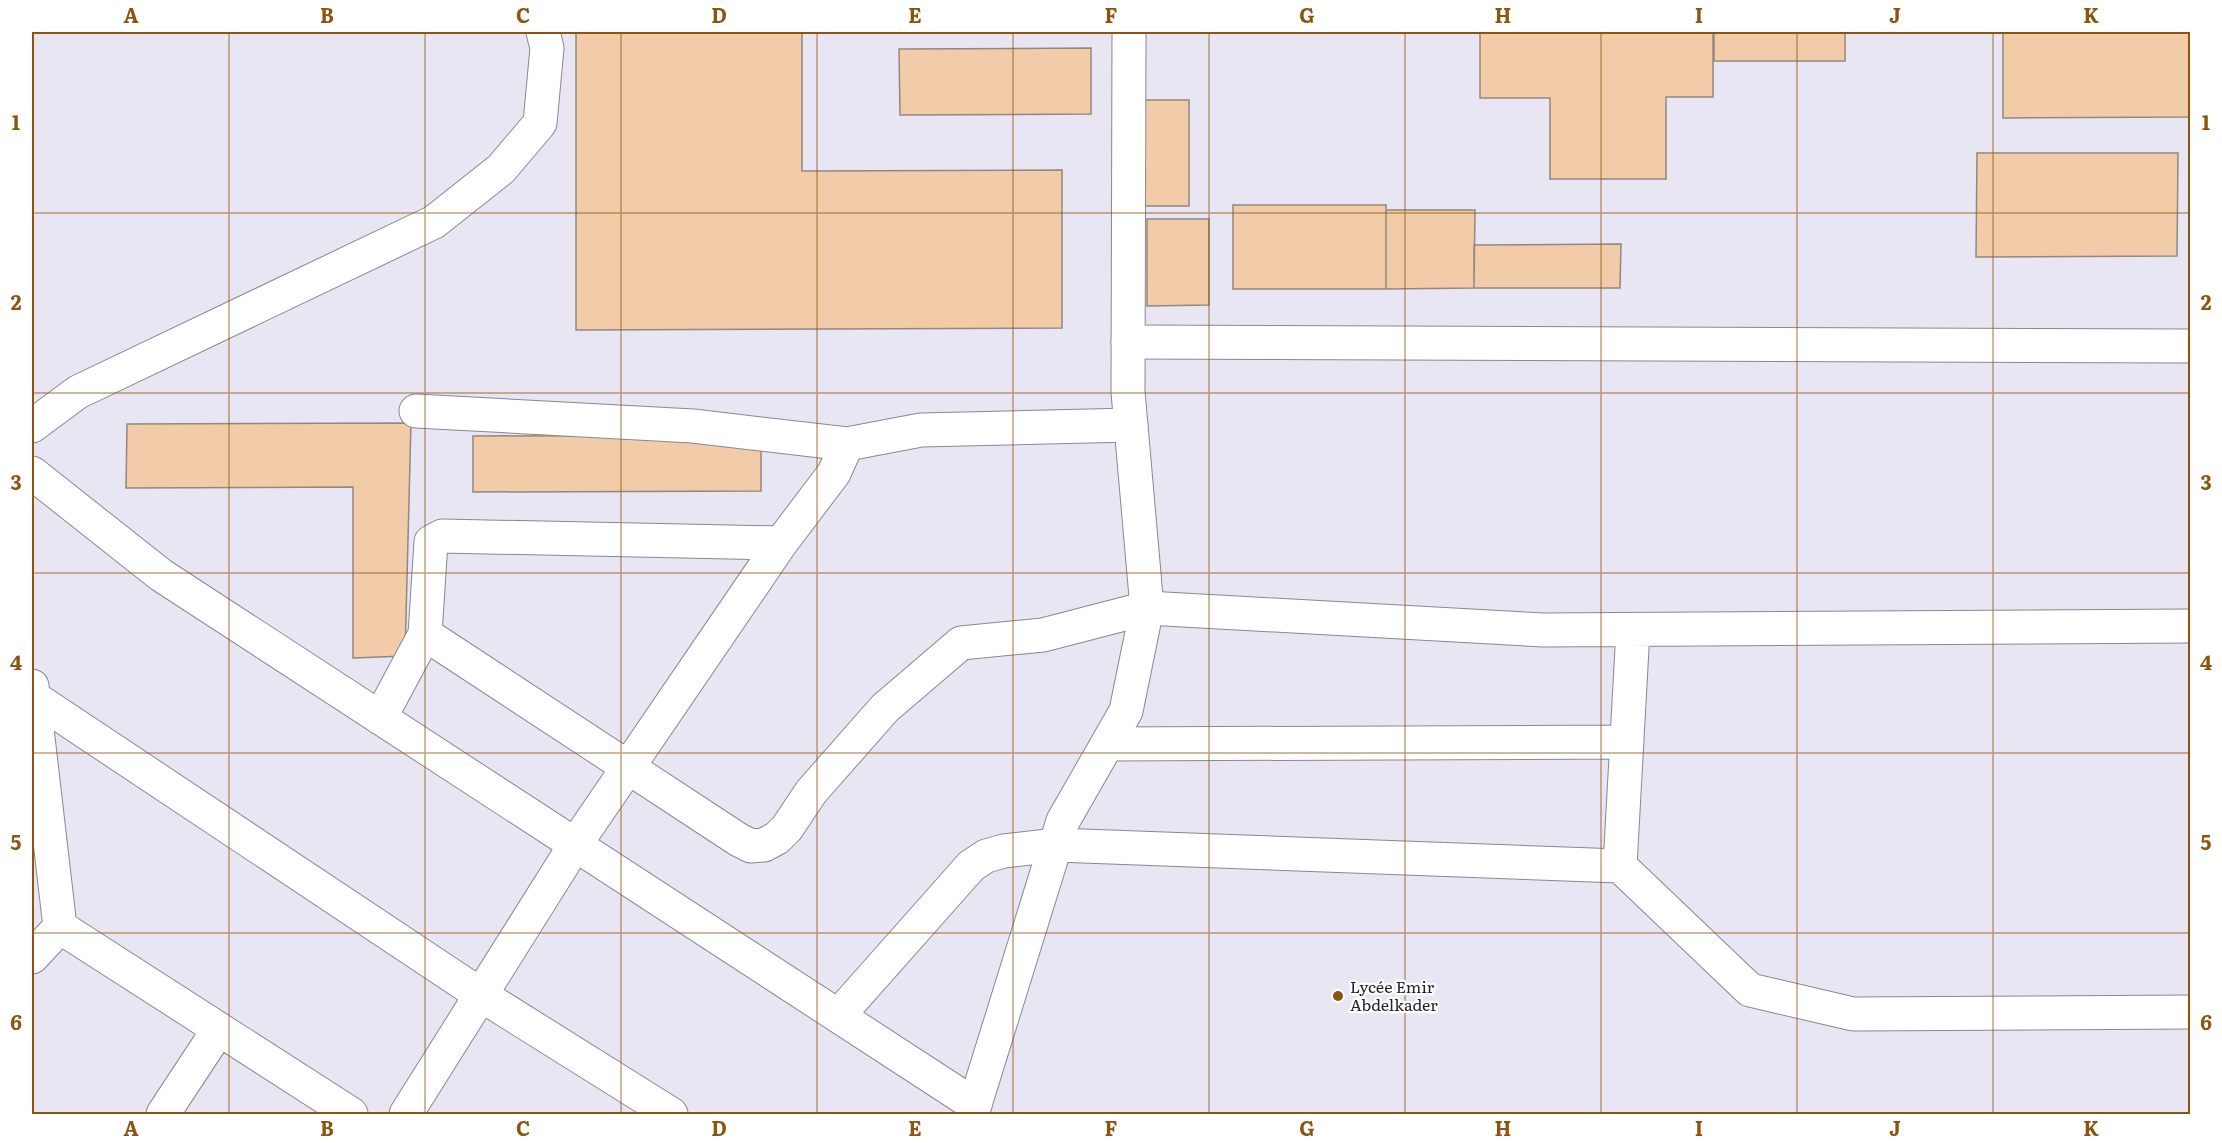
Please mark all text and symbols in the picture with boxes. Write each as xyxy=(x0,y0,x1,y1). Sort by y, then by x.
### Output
text: A xyxy=(123,0,139,29)
text: B xyxy=(320,0,334,29)
text: C xyxy=(516,0,530,29)
text: D xyxy=(711,0,727,29)
text: E xyxy=(908,0,922,29)
text: F xyxy=(1105,0,1118,29)
text: G xyxy=(1299,0,1315,29)
text: H xyxy=(1495,0,1511,29)
text: I xyxy=(1695,0,1703,29)
text: J xyxy=(1889,0,1901,29)
text: K xyxy=(2083,0,2099,29)
text: 1 xyxy=(12,106,20,136)
text: 1 xyxy=(2202,106,2210,136)
text: 2 xyxy=(11,286,22,316)
text: 2 xyxy=(2201,286,2212,316)
text: 3 xyxy=(10,466,22,496)
text: 3 xyxy=(2200,466,2212,496)
text: 4 xyxy=(10,646,22,676)
text: 4 xyxy=(2200,646,2212,676)
text: 5 xyxy=(11,826,22,856)
text: 5 xyxy=(2201,826,2212,856)
place label: Lycée Emir Abdelkader xyxy=(1350,974,1438,1016)
marker: Lycée Emir Abdelkader xyxy=(1331,989,1345,1003)
text: 6 xyxy=(10,1006,22,1036)
text: 6 xyxy=(2200,1006,2212,1036)
text: A xyxy=(123,1112,139,1142)
text: B xyxy=(320,1112,334,1142)
text: C xyxy=(516,1112,530,1142)
text: D xyxy=(711,1112,727,1142)
text: E xyxy=(908,1112,922,1142)
text: F xyxy=(1105,1112,1118,1142)
text: G xyxy=(1299,1112,1315,1142)
text: H xyxy=(1495,1112,1511,1142)
text: I xyxy=(1695,1112,1703,1142)
text: J xyxy=(1889,1112,1901,1142)
text: K xyxy=(2083,1112,2099,1142)

